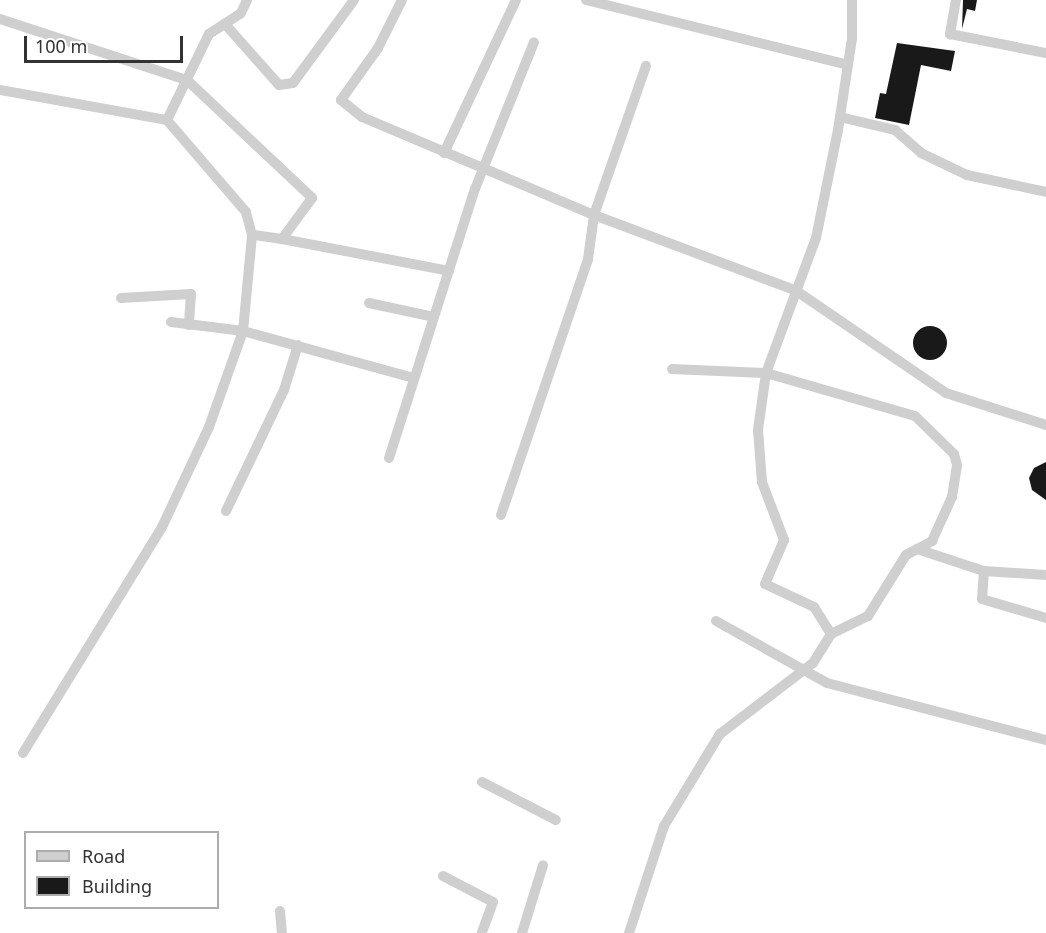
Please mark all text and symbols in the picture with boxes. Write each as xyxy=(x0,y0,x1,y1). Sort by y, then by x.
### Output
scale bar xyxy=(27,24,186,62)
text: 100 m xyxy=(35,34,87,58)
legend xyxy=(24,831,219,909)
text: Road xyxy=(82,844,125,868)
text: Building xyxy=(82,874,152,898)

